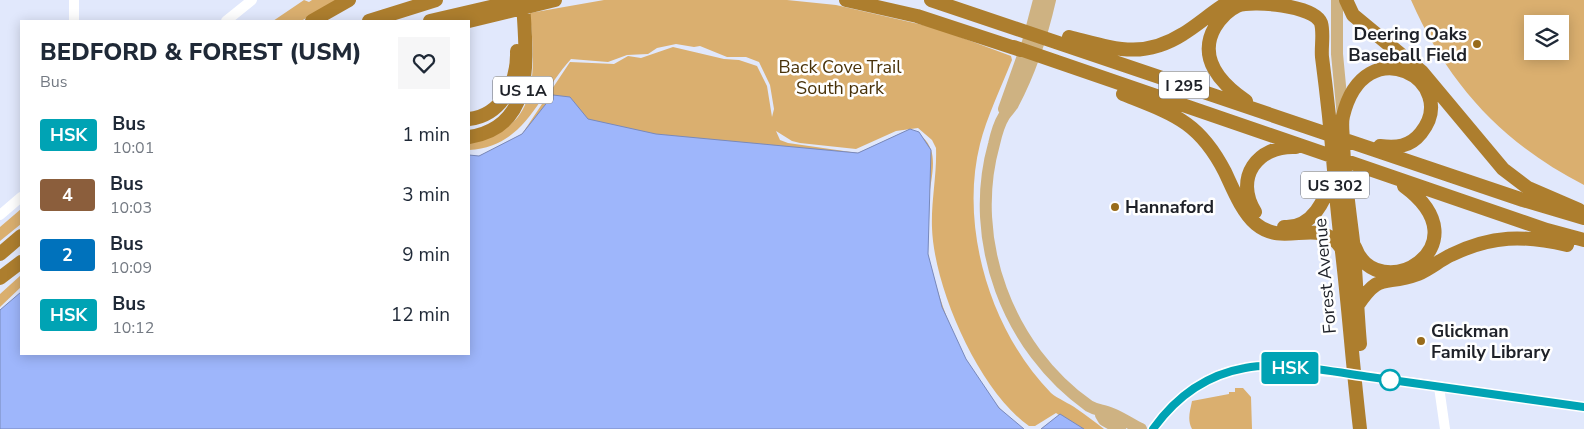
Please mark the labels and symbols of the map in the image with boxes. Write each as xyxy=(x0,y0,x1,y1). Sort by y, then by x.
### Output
place label: Deering Oaks Baseball Field xyxy=(1348,22,1467,67)
marker: Deering Oaks Baseball Field xyxy=(1471,38,1483,50)
park label: Back Cove Trail South park xyxy=(778,55,902,100)
road number: I 295 xyxy=(1159,72,1209,98)
road number: US 1A xyxy=(493,76,553,104)
road number: US 302 xyxy=(1301,172,1369,198)
place label: Hannaford xyxy=(1125,195,1214,219)
marker: Hannaford xyxy=(1109,201,1121,213)
street label: Forest Avenue xyxy=(1308,217,1342,335)
place label: Glickman Family Library xyxy=(1431,319,1551,364)
marker: Glickman Family Library xyxy=(1415,335,1427,347)
line badge: HSK xyxy=(1261,352,1319,384)
unlabelled marker xyxy=(1379,369,1401,391)

